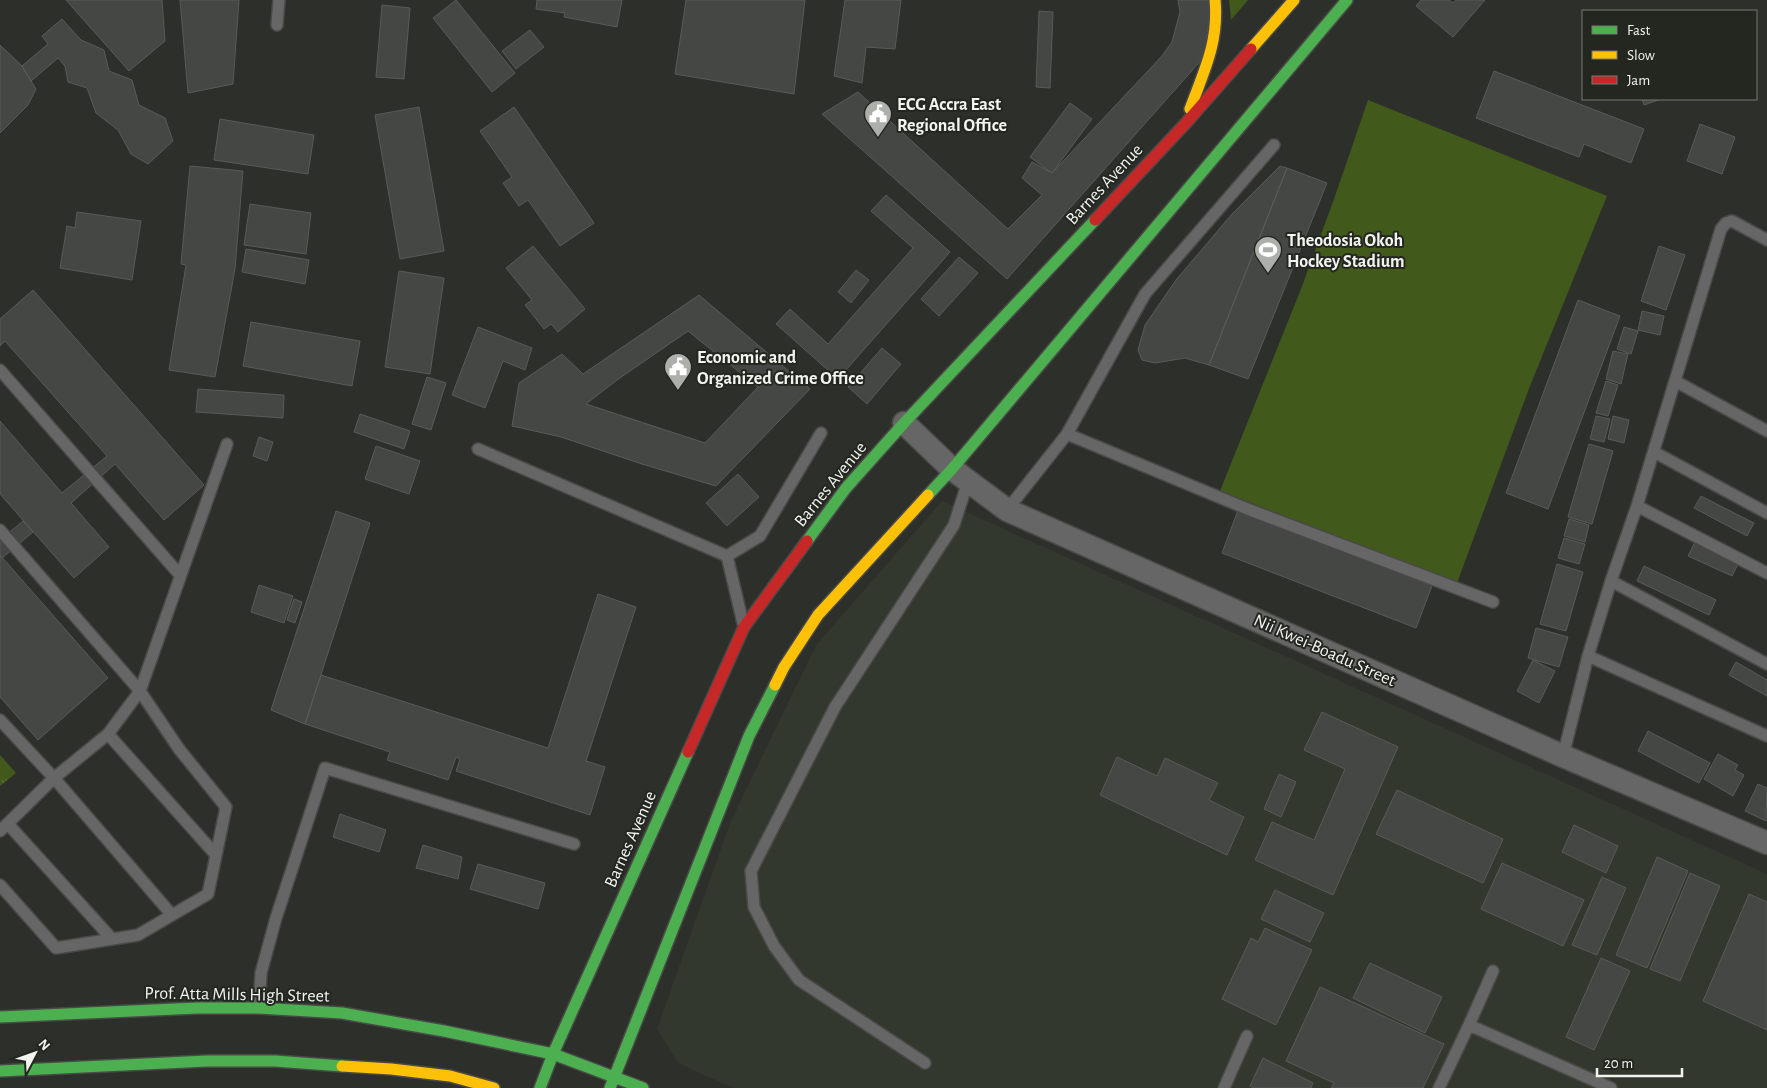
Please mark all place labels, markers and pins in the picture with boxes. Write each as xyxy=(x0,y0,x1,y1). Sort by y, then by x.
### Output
place label: ECG Accra East Regional Office xyxy=(897,96,1007,135)
public building icon: ECG Accra East Regional Office xyxy=(863,99,893,138)
place label: Theodosia Okoh Hockey Stadium xyxy=(1287,232,1405,271)
sports icon: Theodosia Okoh Hockey Stadium xyxy=(1253,235,1283,274)
place label: Economic and Organized Crime Office xyxy=(697,349,864,388)
public building icon: Economic and Organized Crime Office xyxy=(663,352,693,391)

